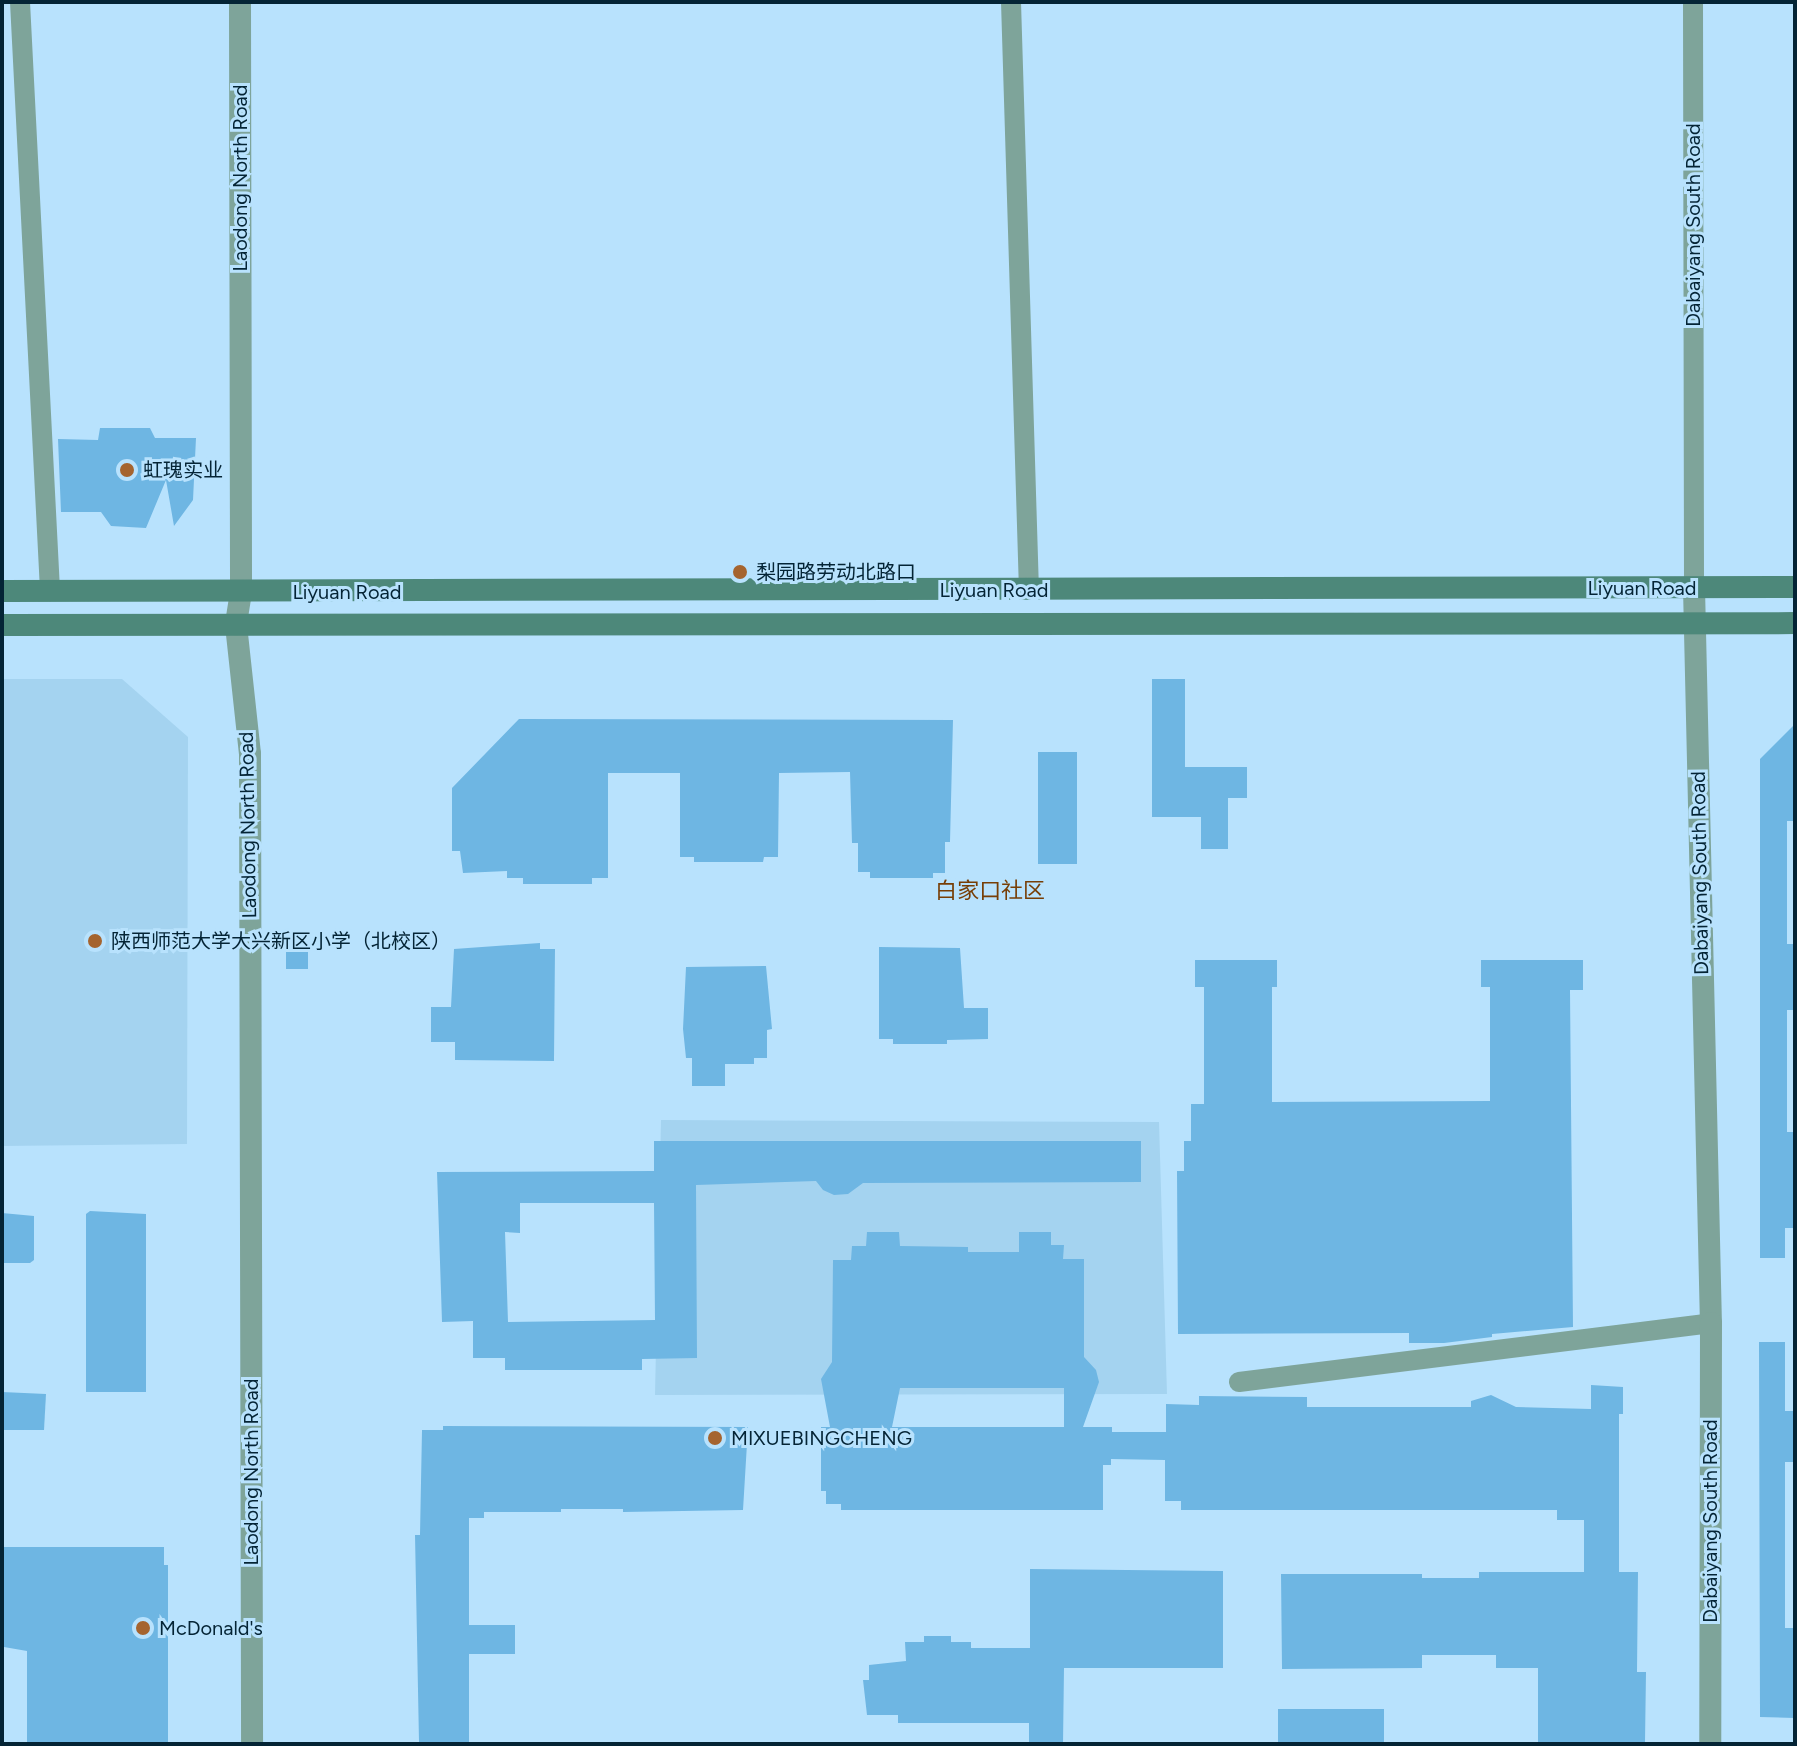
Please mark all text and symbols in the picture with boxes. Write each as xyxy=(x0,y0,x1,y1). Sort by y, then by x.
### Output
street label: Laodong North Road xyxy=(228,85,252,271)
street label: Dabaiyang South Road xyxy=(1681,123,1705,327)
place label: 虹瑰实业 xyxy=(143,458,223,482)
marker: 虹瑰实业 xyxy=(118,461,136,479)
place label: 梨园路劳动北路口 xyxy=(756,560,916,584)
marker: 梨园路劳动北路口 xyxy=(731,563,749,581)
street label: Liyuan Road xyxy=(1587,576,1697,600)
street label: Liyuan Road xyxy=(939,578,1049,602)
street label: Liyuan Road xyxy=(292,580,402,604)
street label: Laodong North Road xyxy=(234,731,262,919)
street label: Dabaiyang South Road xyxy=(1686,771,1714,975)
district label: 白家口社区 xyxy=(935,878,1045,904)
place label: 陕西师范大学大兴新区小学（北校区） xyxy=(111,929,451,953)
marker: 陕西师范大学大兴新区小学（北校区） xyxy=(86,932,104,950)
street label: Laodong North Road xyxy=(239,1379,263,1565)
street label: Dabaiyang South Road xyxy=(1698,1419,1722,1623)
place label: MIXUEBINGCHENG xyxy=(731,1426,912,1450)
marker: MIXUEBINGCHENG xyxy=(706,1429,724,1447)
place label: McDonald's xyxy=(159,1616,263,1640)
marker: McDonald's xyxy=(134,1619,152,1637)

